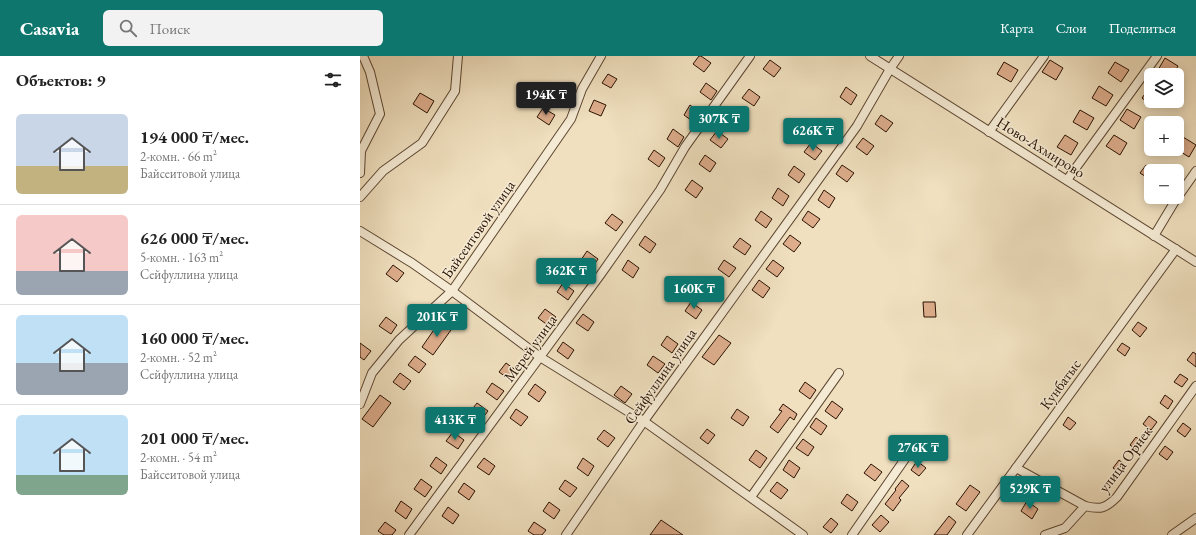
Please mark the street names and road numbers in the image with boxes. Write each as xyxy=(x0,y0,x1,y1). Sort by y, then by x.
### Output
street label: Ново-Ахмирово xyxy=(993,112,1089,182)
street label: Байсеитовой улица xyxy=(437,176,519,282)
street label: Мерей улица xyxy=(499,311,561,385)
street label: Сейфуллина улица xyxy=(620,324,700,428)
street label: Кунбатыс xyxy=(1035,355,1085,413)
street label: улица Орнек xyxy=(1094,422,1156,496)

